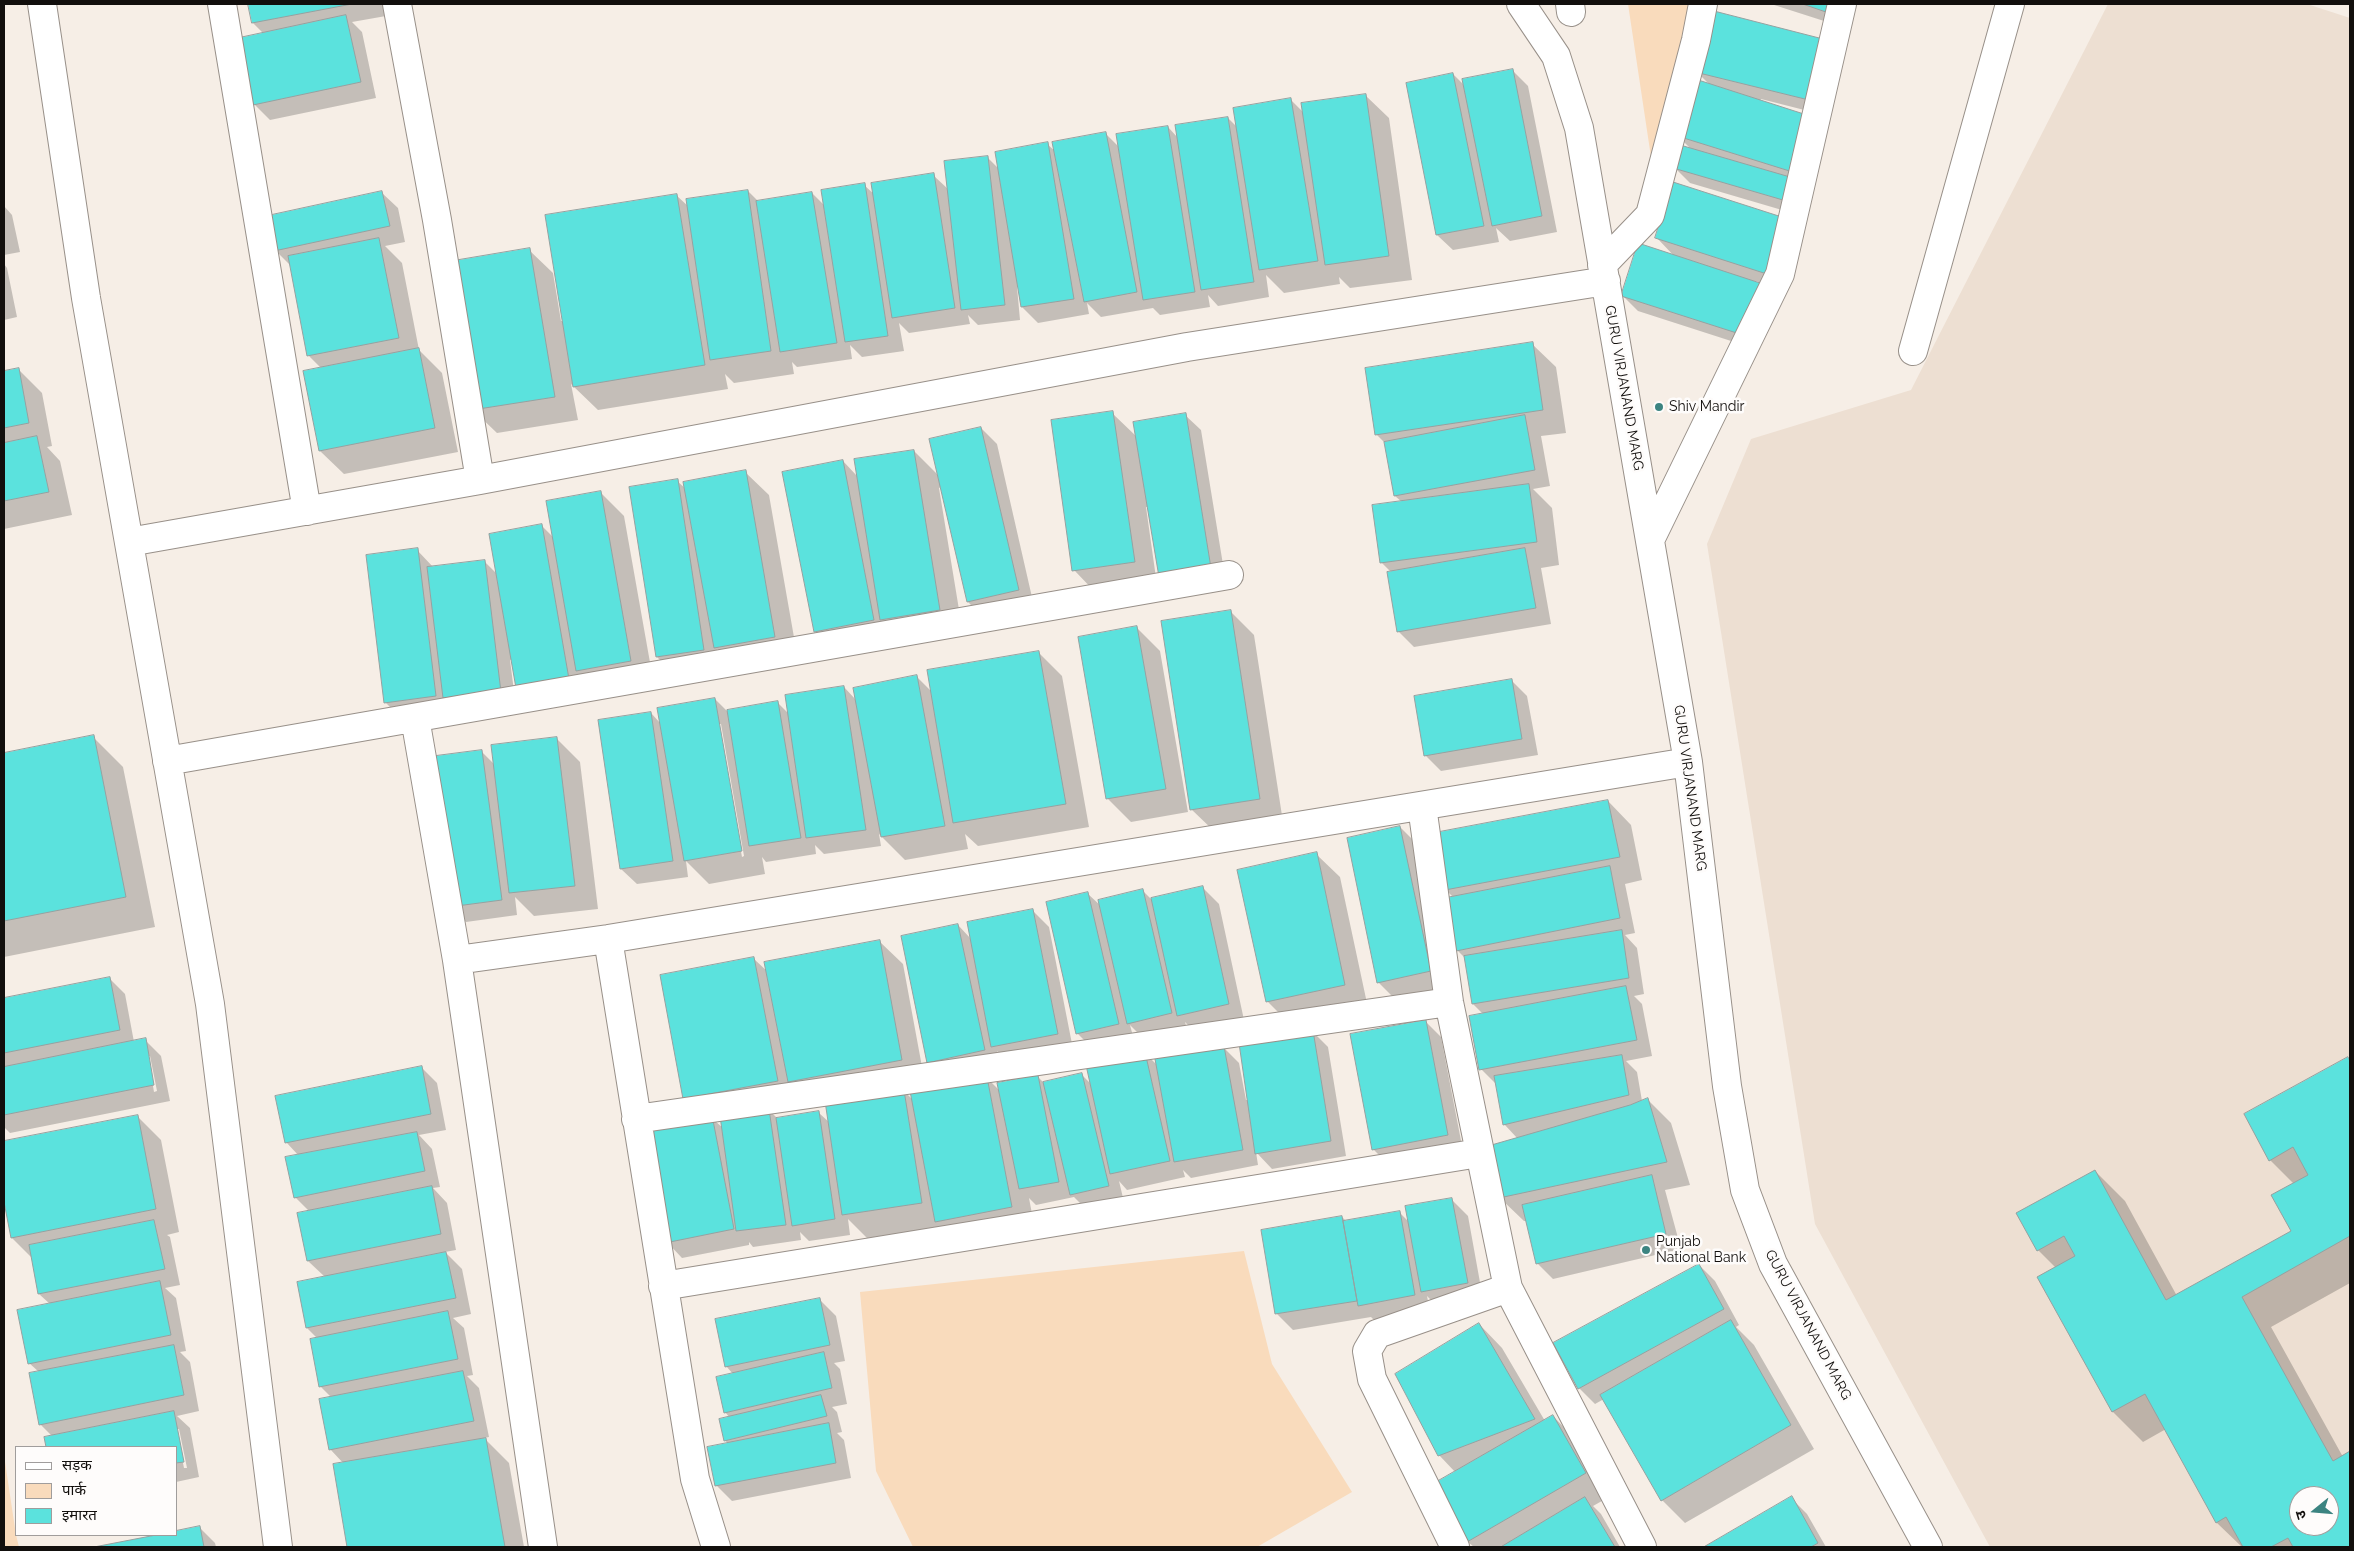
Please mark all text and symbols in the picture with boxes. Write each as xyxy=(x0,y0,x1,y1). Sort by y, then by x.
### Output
street label: GURU VIRJANAND MARG xyxy=(1601,304,1647,472)
place label: Shiv Mandir xyxy=(1669,399,1744,415)
marker: Shiv Mandir xyxy=(1653,401,1665,413)
street label: GURU VIRJANAND MARG xyxy=(1670,704,1710,872)
place label: Punjab National Bank xyxy=(1656,1234,1746,1266)
marker: Punjab National Bank xyxy=(1640,1244,1652,1256)
street label: GURU VIRJANAND MARG xyxy=(1761,1247,1855,1403)
legend xyxy=(15,1446,178,1536)
text: सड़क xyxy=(62,1456,92,1474)
text: पार्क xyxy=(62,1481,86,1499)
north arrow xyxy=(2289,1486,2339,1536)
text: इमारत xyxy=(62,1506,97,1524)
text: उ xyxy=(2292,1509,2309,1521)

